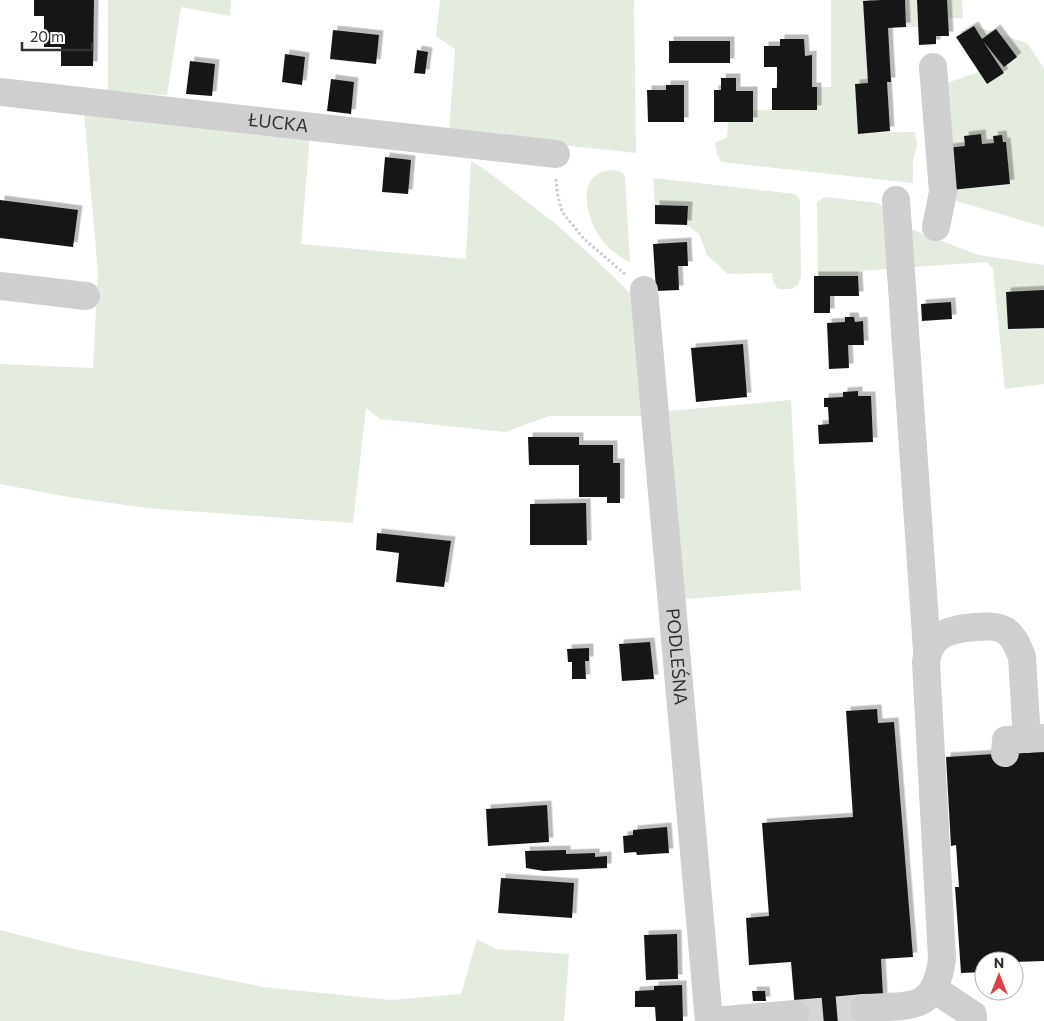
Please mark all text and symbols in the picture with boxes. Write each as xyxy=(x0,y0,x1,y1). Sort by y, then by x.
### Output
scale bar xyxy=(22,20,92,52)
text: 20 m xyxy=(30,27,64,45)
street label: ŁUCKA xyxy=(246,108,310,136)
street label: PODLEŚNA xyxy=(662,607,693,706)
north arrow xyxy=(974,951,1024,1001)
text: N xyxy=(994,954,1004,971)

